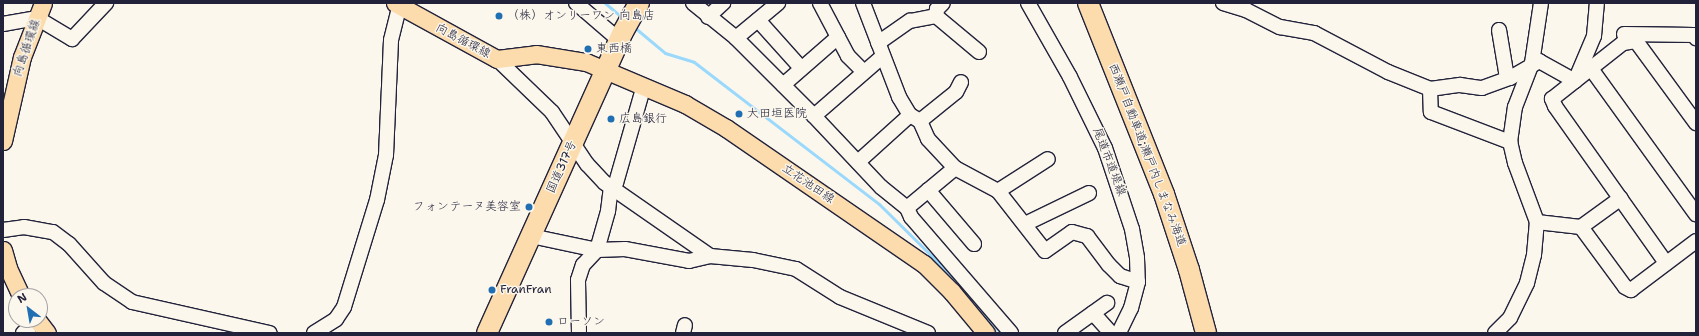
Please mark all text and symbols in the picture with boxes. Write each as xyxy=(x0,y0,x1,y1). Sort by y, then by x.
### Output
place label: （株）オンリーワン 向島店 xyxy=(507,9,655,23)
marker: （株）オンリーワン 向島店 xyxy=(494,11,504,21)
street label: 向島循環線 xyxy=(10,17,44,79)
street label: 向島循環線 xyxy=(433,21,493,61)
place label: 東西橋 xyxy=(596,42,632,56)
marker: 東西橋 xyxy=(583,44,593,54)
street label: 西瀬戸自動車道;瀬戸内しまなみ海道 xyxy=(1105,61,1189,249)
place label: 大田垣医院 xyxy=(747,107,807,121)
marker: 大田垣医院 xyxy=(734,109,744,119)
place label: 広島銀行 xyxy=(619,112,667,126)
marker: 広島銀行 xyxy=(606,114,616,124)
street label: 尾道市道堤線 xyxy=(1089,126,1129,198)
street label: 国道317号 xyxy=(544,138,580,196)
street label: 立花池田線 xyxy=(779,161,837,207)
place label: フォンテーヌ美容室 xyxy=(413,200,521,214)
marker: フォンテーヌ美容室 xyxy=(524,202,534,212)
place label: FranFran xyxy=(500,283,551,297)
marker: FranFran xyxy=(487,285,497,295)
north arrow xyxy=(8,288,48,328)
text: N xyxy=(14,289,30,307)
place label: ローソン xyxy=(557,315,605,329)
marker: ローソン xyxy=(544,317,554,327)

